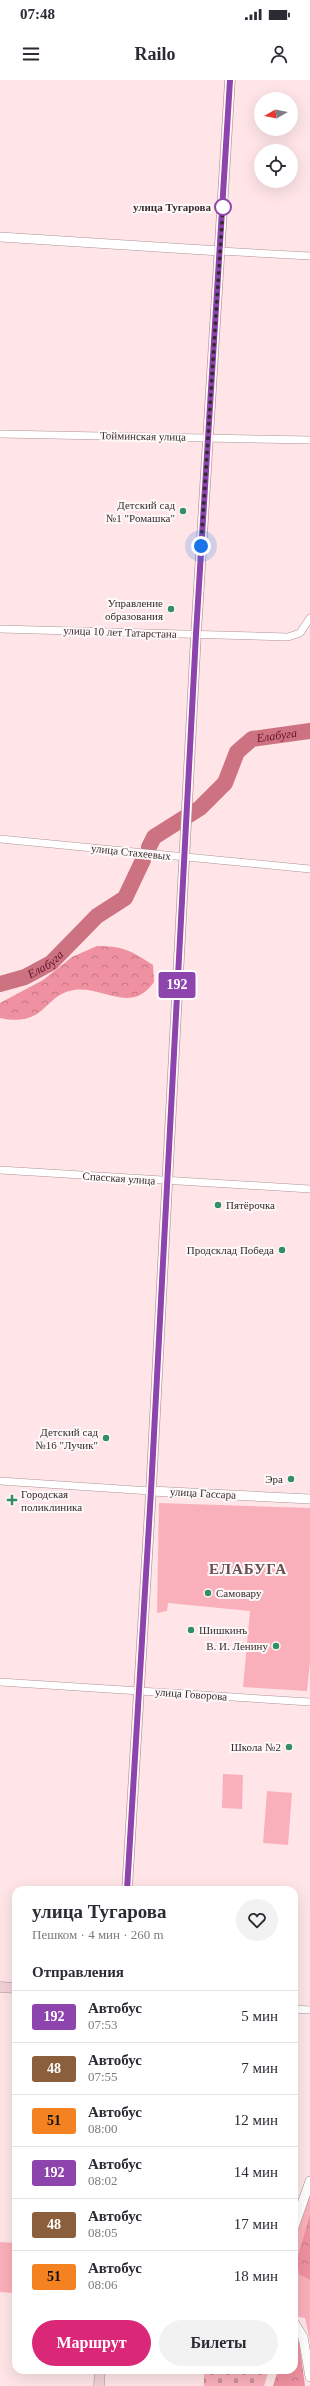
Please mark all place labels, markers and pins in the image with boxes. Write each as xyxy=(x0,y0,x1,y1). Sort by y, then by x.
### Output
marker: улица Тугарова xyxy=(214,198,232,216)
place label: улица Тугарова xyxy=(133,201,211,213)
place label: Детский сад №1 "Ромашка" xyxy=(106,499,175,524)
marker: Детский сад №1 "Ромашка" xyxy=(178,506,188,516)
place label: Управление образования xyxy=(105,597,163,622)
marker: Управление образования xyxy=(166,604,176,614)
place label: Пятёрочка xyxy=(226,1199,275,1211)
marker: Пятёрочка xyxy=(213,1200,223,1210)
place label: Продсклад Победа xyxy=(187,1244,274,1256)
marker: Продсклад Победа xyxy=(277,1245,287,1255)
place label: Детский сад №16 "Лучик" xyxy=(35,1426,98,1451)
marker: Детский сад №16 "Лучик" xyxy=(101,1433,111,1443)
place label: Эра xyxy=(265,1473,283,1485)
marker: Эра xyxy=(286,1474,296,1484)
place label: Городская поликлиника xyxy=(21,1488,82,1513)
marker: Городская поликлиника xyxy=(6,1494,18,1506)
place label: Самовару xyxy=(216,1587,262,1599)
marker: Самовару xyxy=(203,1588,213,1598)
place label: Шишкинъ xyxy=(199,1624,248,1636)
marker: Шишкинъ xyxy=(186,1625,196,1635)
place label: В. И. Ленину xyxy=(206,1640,268,1652)
marker: В. И. Ленину xyxy=(271,1641,281,1651)
place label: Школа №2 xyxy=(231,1741,281,1753)
marker: Школа №2 xyxy=(284,1742,294,1752)

